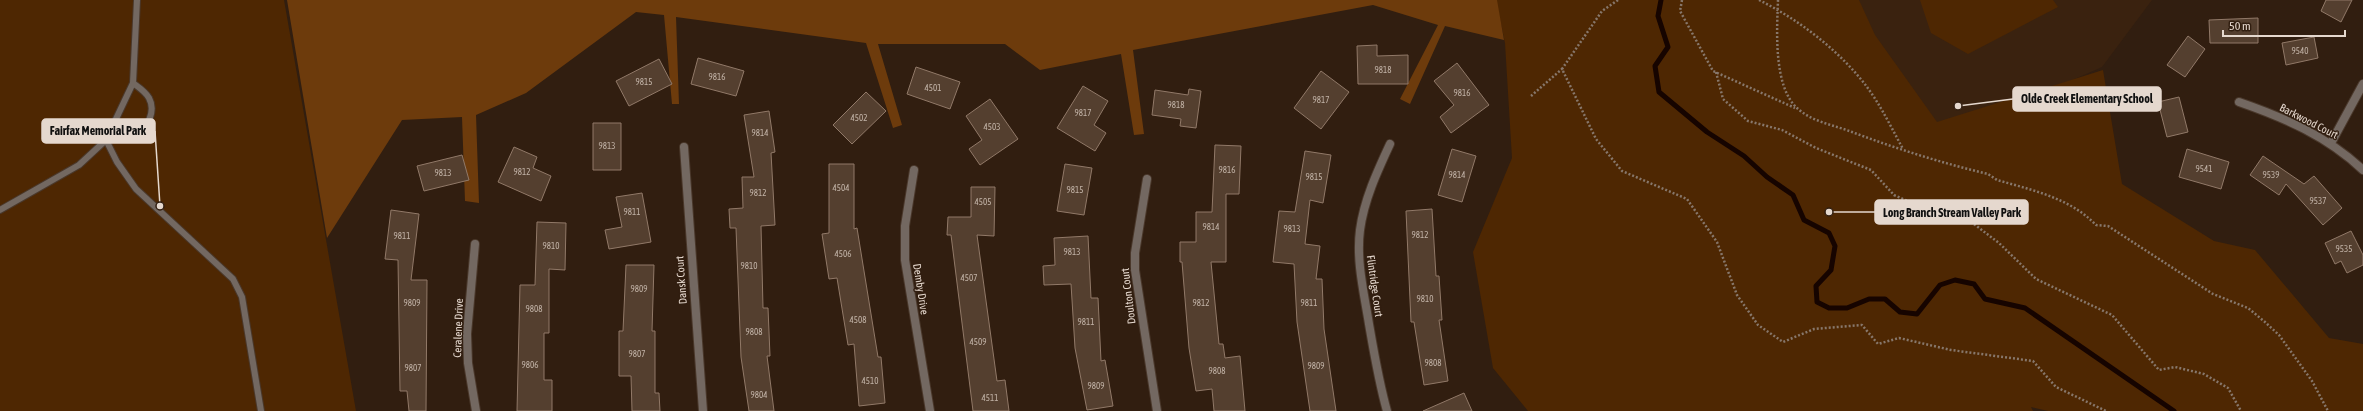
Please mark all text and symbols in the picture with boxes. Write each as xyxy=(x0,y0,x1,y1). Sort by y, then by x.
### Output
scale bar xyxy=(2223,12,2345,38)
text: 50 m xyxy=(2229,19,2251,33)
house number: 9540 xyxy=(2292,46,2308,56)
house number: 9818 xyxy=(1375,65,1391,75)
house number: 9816 xyxy=(709,72,725,82)
house number: 9815 xyxy=(636,77,652,87)
house number: 4501 xyxy=(925,83,941,93)
callout: Olde Creek Elementary School xyxy=(2013,87,2161,111)
house number: 9816 xyxy=(1454,88,1470,98)
text: Olde Creek Elementary School xyxy=(2021,92,2154,106)
house number: 9817 xyxy=(1313,95,1329,105)
house number: 9818 xyxy=(1168,100,1184,110)
street label: Barkwood Court xyxy=(2278,101,2340,141)
house number: 9817 xyxy=(1075,108,1091,118)
house number: 4502 xyxy=(851,113,867,123)
callout: Fairfax Memorial Park xyxy=(42,119,155,143)
house number: 4503 xyxy=(984,122,1000,132)
text: Fairfax Memorial Park xyxy=(50,124,147,138)
house number: 9814 xyxy=(752,128,768,138)
house number: 9813 xyxy=(599,141,615,151)
house number: 9541 xyxy=(2196,164,2212,174)
house number: 9816 xyxy=(1219,165,1235,175)
house number: 9812 xyxy=(514,167,530,177)
house number: 9813 xyxy=(435,168,451,178)
house number: 9814 xyxy=(1449,170,1465,180)
house number: 9539 xyxy=(2263,170,2279,180)
house number: 9815 xyxy=(1306,172,1322,182)
house number: 4504 xyxy=(833,183,849,193)
house number: 9815 xyxy=(1067,185,1083,195)
house number: 9812 xyxy=(750,188,766,198)
house number: 9537 xyxy=(2310,196,2326,206)
house number: 4505 xyxy=(975,197,991,207)
callout: Long Branch Stream Valley Park xyxy=(1875,200,2028,224)
text: Long Branch Stream Valley Park xyxy=(1883,206,2022,220)
house number: 9811 xyxy=(624,207,640,217)
house number: 9814 xyxy=(1203,222,1219,232)
house number: 9813 xyxy=(1284,224,1300,234)
house number: 9812 xyxy=(1412,230,1428,240)
house number: 9811 xyxy=(394,231,410,241)
house number: 9810 xyxy=(543,241,559,251)
house number: 9535 xyxy=(2336,244,2352,254)
house number: 9813 xyxy=(1064,247,1080,257)
house number: 4506 xyxy=(835,249,851,259)
street label: Flintridge Court xyxy=(1365,254,1385,318)
street label: Dansk Court xyxy=(673,255,689,305)
house number: 9810 xyxy=(741,261,757,271)
street label: Demby Drive xyxy=(911,263,931,315)
street label: Doulton Court xyxy=(1119,267,1137,325)
house number: 4507 xyxy=(961,273,977,283)
house number: 9809 xyxy=(631,284,647,294)
house number: 9810 xyxy=(1417,294,1433,304)
house number: 9809 xyxy=(404,298,420,308)
street label: Ceralene Drive xyxy=(451,298,465,358)
house number: 9812 xyxy=(1193,298,1209,308)
house number: 9811 xyxy=(1301,298,1317,308)
house number: 9808 xyxy=(526,304,542,314)
house number: 4508 xyxy=(850,315,866,325)
house number: 9811 xyxy=(1078,317,1094,327)
house number: 9808 xyxy=(746,327,762,337)
house number: 4509 xyxy=(970,337,986,347)
house number: 9807 xyxy=(629,349,645,359)
house number: 9808 xyxy=(1425,358,1441,368)
house number: 9806 xyxy=(522,360,538,370)
house number: 9809 xyxy=(1308,361,1324,371)
house number: 9807 xyxy=(405,363,421,373)
house number: 9808 xyxy=(1209,366,1225,376)
house number: 4510 xyxy=(862,376,878,386)
house number: 9809 xyxy=(1088,381,1104,391)
house number: 9804 xyxy=(751,390,767,400)
house number: 4511 xyxy=(982,393,998,403)

